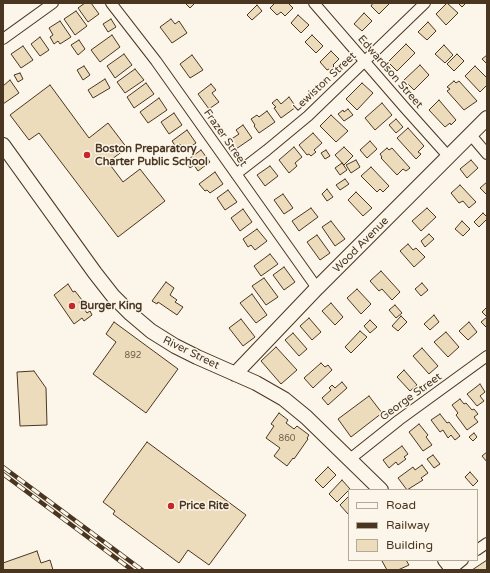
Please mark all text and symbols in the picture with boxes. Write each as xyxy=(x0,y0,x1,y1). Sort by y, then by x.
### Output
street label: Edwardson Street xyxy=(355,33,425,111)
street label: Lewiston Street xyxy=(291,50,359,114)
street label: Frazer Street xyxy=(200,107,250,169)
place label: Boston Preparatory Charter Public School xyxy=(95,142,208,168)
marker: Boston Preparatory Charter Public School xyxy=(82,150,92,160)
street label: Wood Avenue xyxy=(330,214,392,276)
place label: Burger King xyxy=(80,299,142,313)
marker: Burger King xyxy=(67,301,77,311)
street label: River Street xyxy=(161,334,221,372)
house number: 892 xyxy=(125,351,141,361)
street label: George Street xyxy=(378,370,444,424)
house number: 860 xyxy=(279,434,295,444)
legend xyxy=(348,489,478,561)
text: Road xyxy=(386,498,416,512)
place label: Price Rite xyxy=(179,499,229,513)
marker: Price Rite xyxy=(166,501,176,511)
text: Railway xyxy=(386,518,430,532)
text: Building xyxy=(386,538,433,552)

